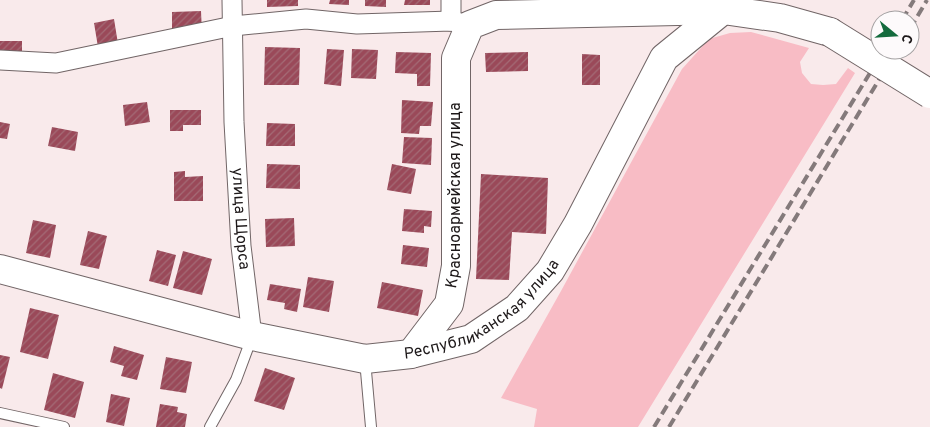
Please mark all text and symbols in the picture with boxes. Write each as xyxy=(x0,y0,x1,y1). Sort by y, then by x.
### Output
north arrow xyxy=(870,10,920,60)
text: С xyxy=(896,32,915,45)
street label: Красноармейская улица xyxy=(442,102,466,290)
street label: улица Щорса xyxy=(227,167,254,271)
street label: Республиканская улица xyxy=(403,256,564,365)

